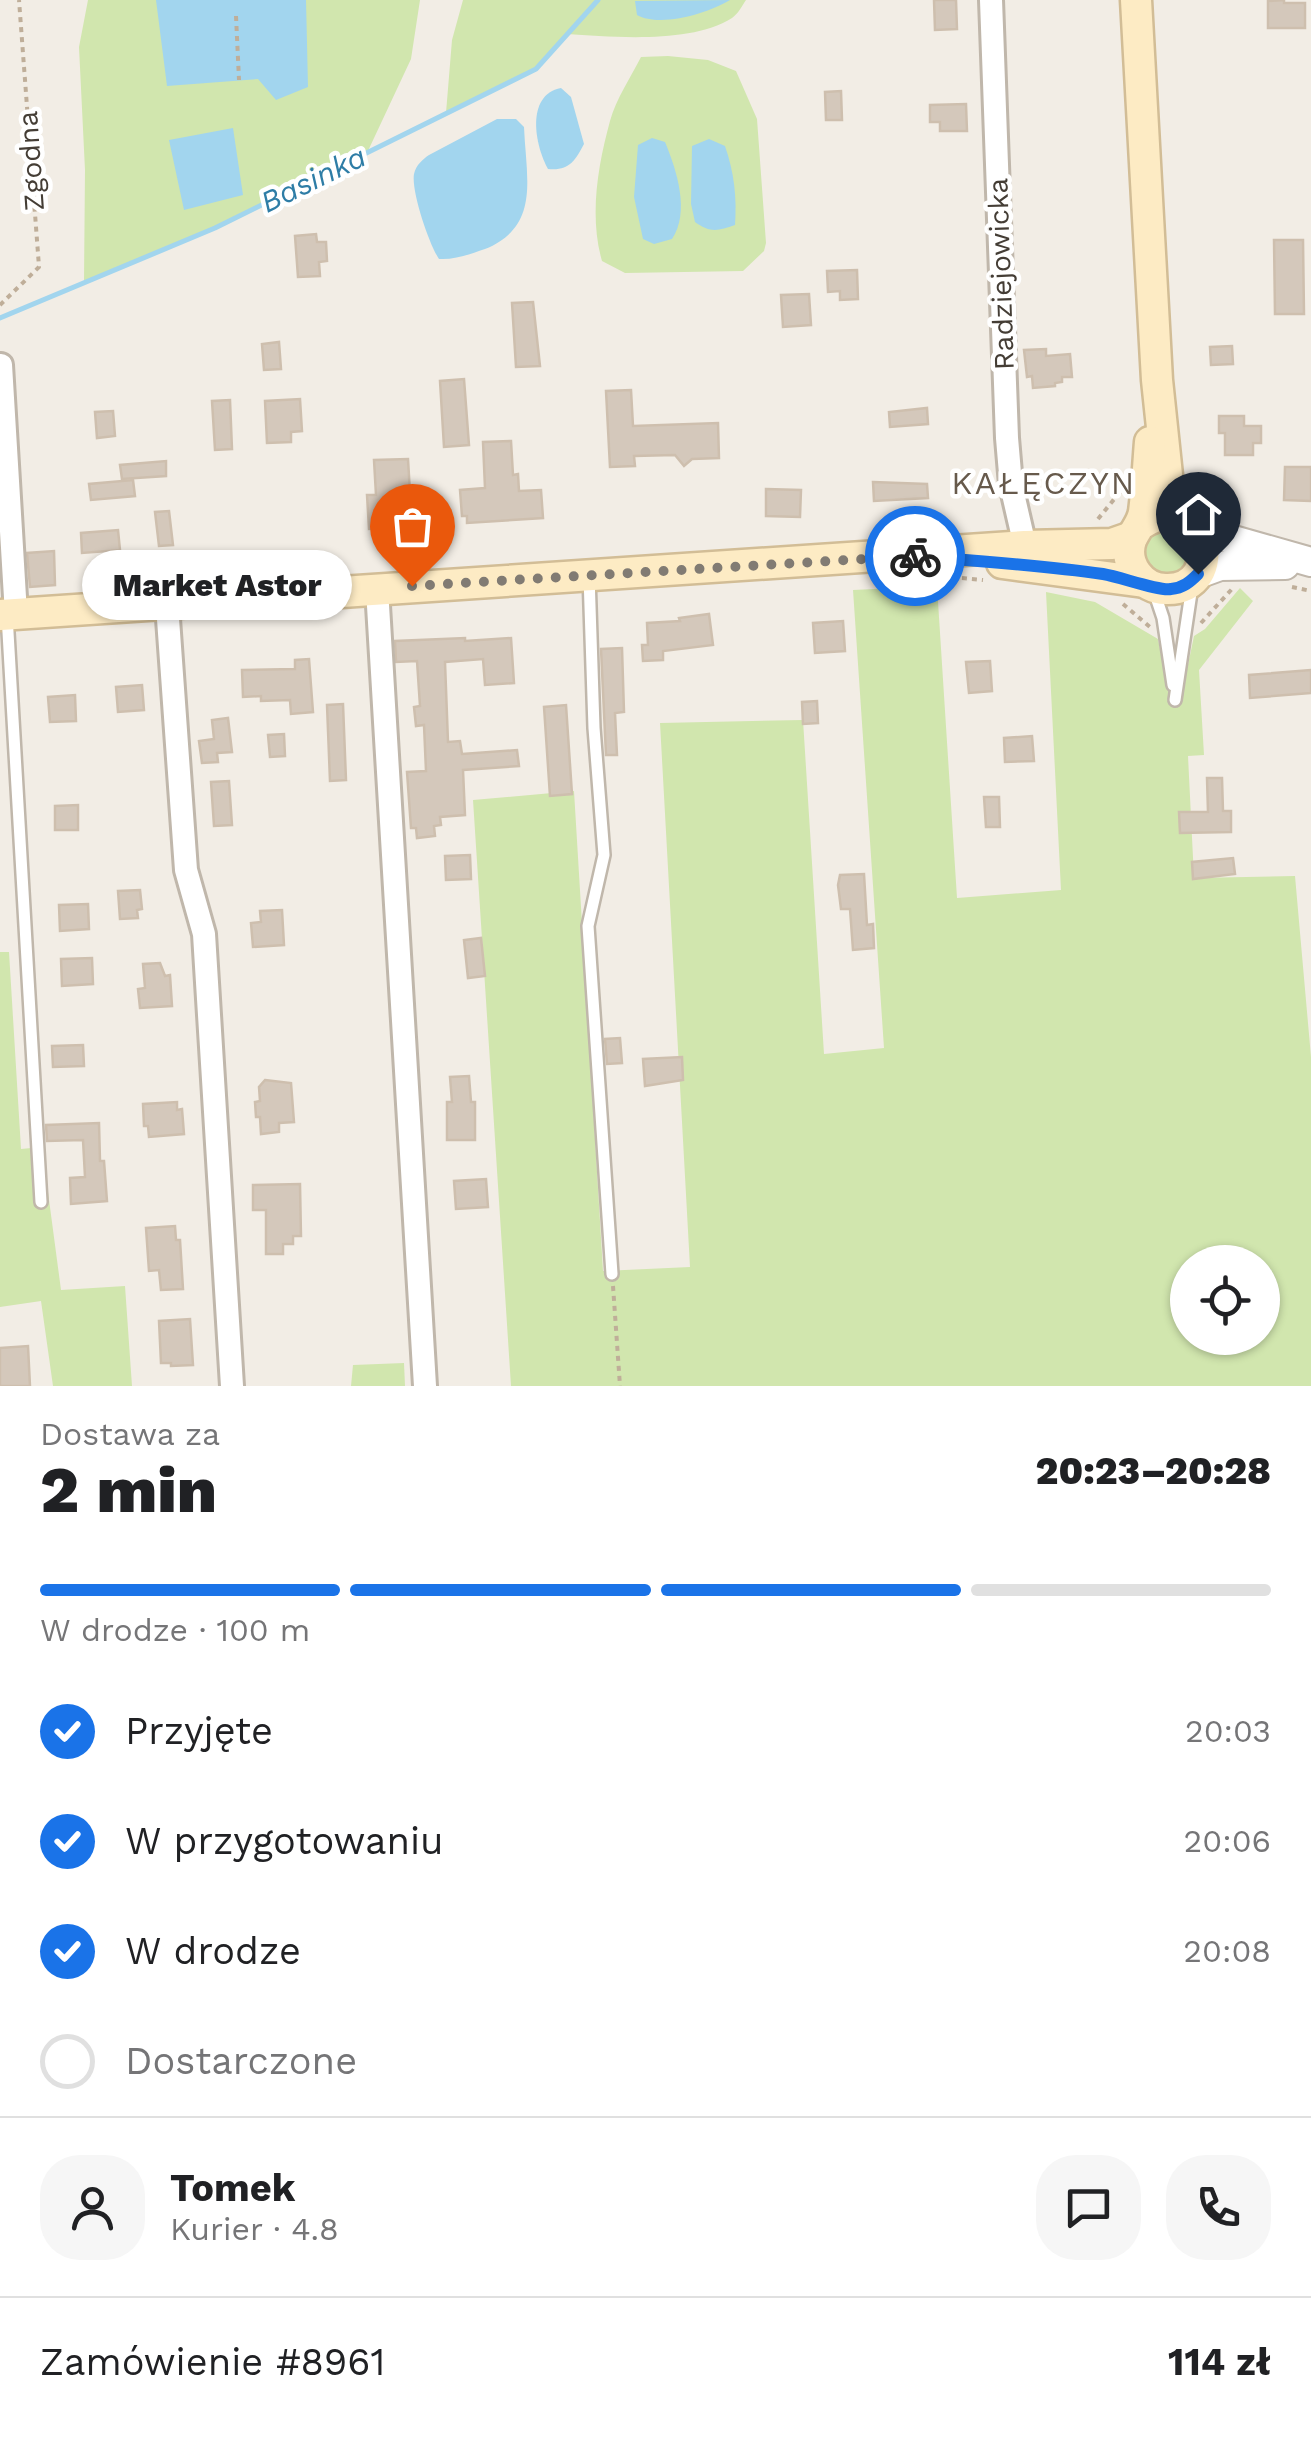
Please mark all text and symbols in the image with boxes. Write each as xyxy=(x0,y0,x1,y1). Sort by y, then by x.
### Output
street label: Zgodna xyxy=(11,110,51,212)
water label: Basinka xyxy=(255,138,371,220)
street label: Radziejowicka xyxy=(981,177,1021,371)
district label: KAŁĘCZYN xyxy=(951,464,1137,502)
pin xyxy=(1156,472,1241,575)
pin xyxy=(370,484,455,587)
icon: home xyxy=(1171,487,1226,542)
icon: bag xyxy=(385,499,440,554)
courier xyxy=(865,506,965,606)
icon: bike xyxy=(888,529,943,584)
callout: Market Astor xyxy=(82,551,352,621)
text: Market Astor xyxy=(113,566,321,604)
map controls xyxy=(1170,1245,1280,1355)
button: locate xyxy=(1170,1245,1280,1355)
text: Dostawa za xyxy=(40,1415,220,1453)
text: 20:23–20:28 xyxy=(1036,1449,1271,1493)
text: 2 min xyxy=(40,1452,217,1528)
text: W drodze · 100 m xyxy=(40,1611,310,1649)
icon: check xyxy=(40,1704,95,1759)
text: Przyjęte xyxy=(125,1709,273,1753)
text: 20:03 xyxy=(1185,1712,1271,1750)
icon: check xyxy=(40,1814,95,1869)
text: W przygotowaniu xyxy=(125,1819,444,1863)
text: 20:06 xyxy=(1184,1822,1271,1860)
icon: check xyxy=(40,1924,95,1979)
text: W drodze xyxy=(125,1929,301,1973)
text: 20:08 xyxy=(1183,1932,1271,1970)
text: Dostarczone xyxy=(125,2039,357,2083)
button: person xyxy=(40,2155,145,2260)
button: chat xyxy=(1036,2155,1141,2260)
button: phone xyxy=(1166,2155,1271,2260)
text: Tomek xyxy=(170,2166,295,2210)
text: Kurier · 4.8 xyxy=(170,2210,339,2248)
text: Zamówienie #8961 xyxy=(40,2340,385,2384)
text: 114 zł xyxy=(1168,2340,1271,2384)

